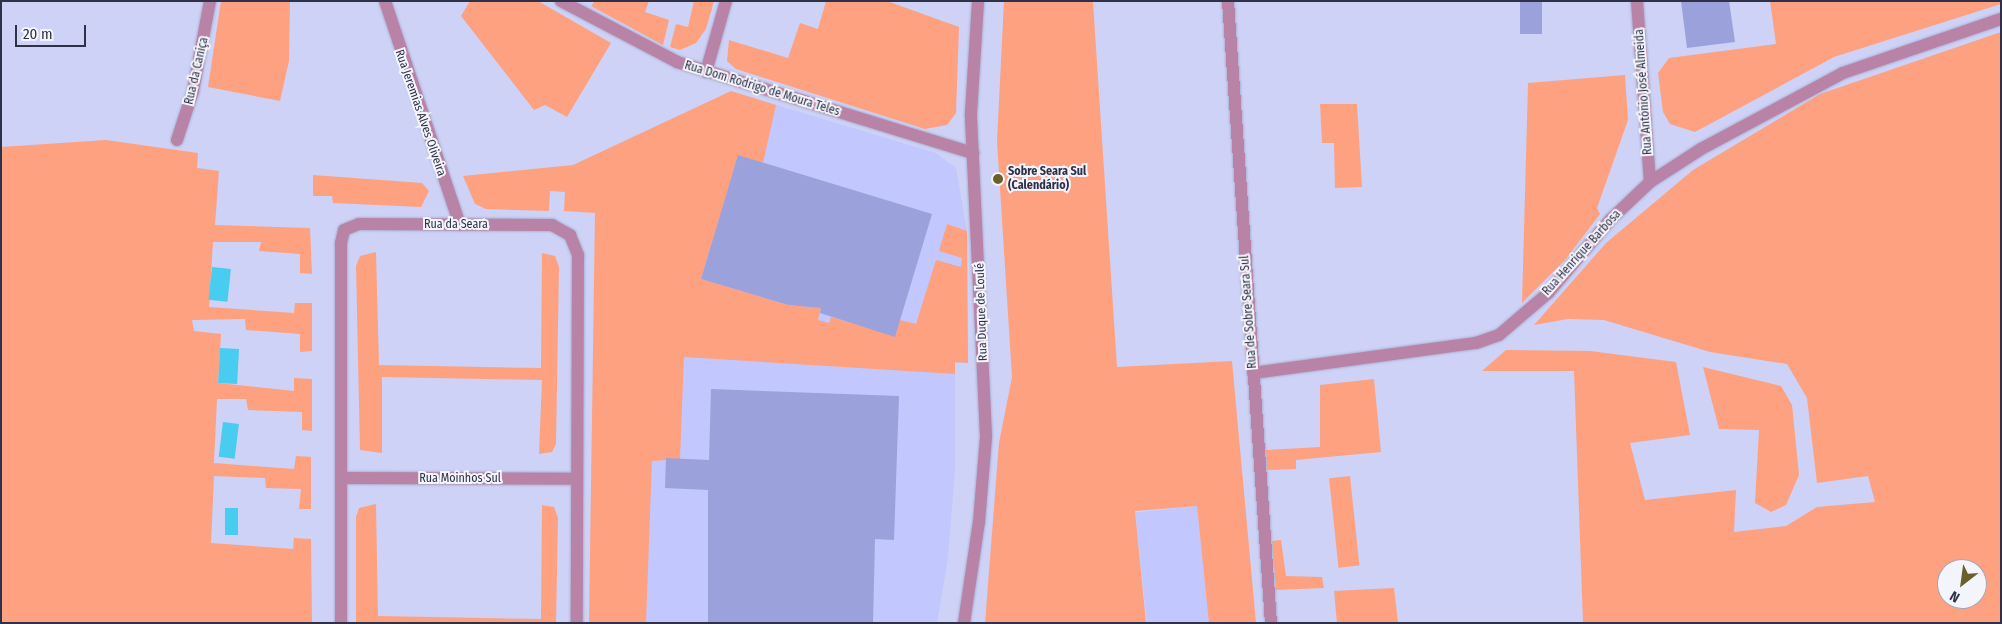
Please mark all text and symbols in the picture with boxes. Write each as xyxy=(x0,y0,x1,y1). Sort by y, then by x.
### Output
scale bar xyxy=(18,15,89,47)
text: 20 m xyxy=(23,25,53,43)
street label: Rua António José Almeida xyxy=(1632,29,1656,155)
street label: Rua da Caniça xyxy=(182,36,212,106)
street label: Rua Jeremias Alves Oliveira xyxy=(392,48,448,178)
street label: Rua Dom Rodrigo de Moura Teles xyxy=(683,58,841,120)
place label: Sobre Seara Sul (Calendário) xyxy=(1008,165,1086,193)
marker: Sobre Seara Sul (Calendário) xyxy=(992,173,1004,185)
street label: Rua Henrique Barbosa xyxy=(1540,207,1624,299)
street label: Rua da Seara xyxy=(424,218,488,232)
street label: Rua de Sobre Seara Sul xyxy=(1238,255,1260,369)
street label: Rua Duque de Loulé xyxy=(973,263,991,361)
street label: Rua Moinhos Sul xyxy=(419,472,501,486)
north arrow xyxy=(1937,559,1987,609)
text: N xyxy=(1947,587,1963,606)

